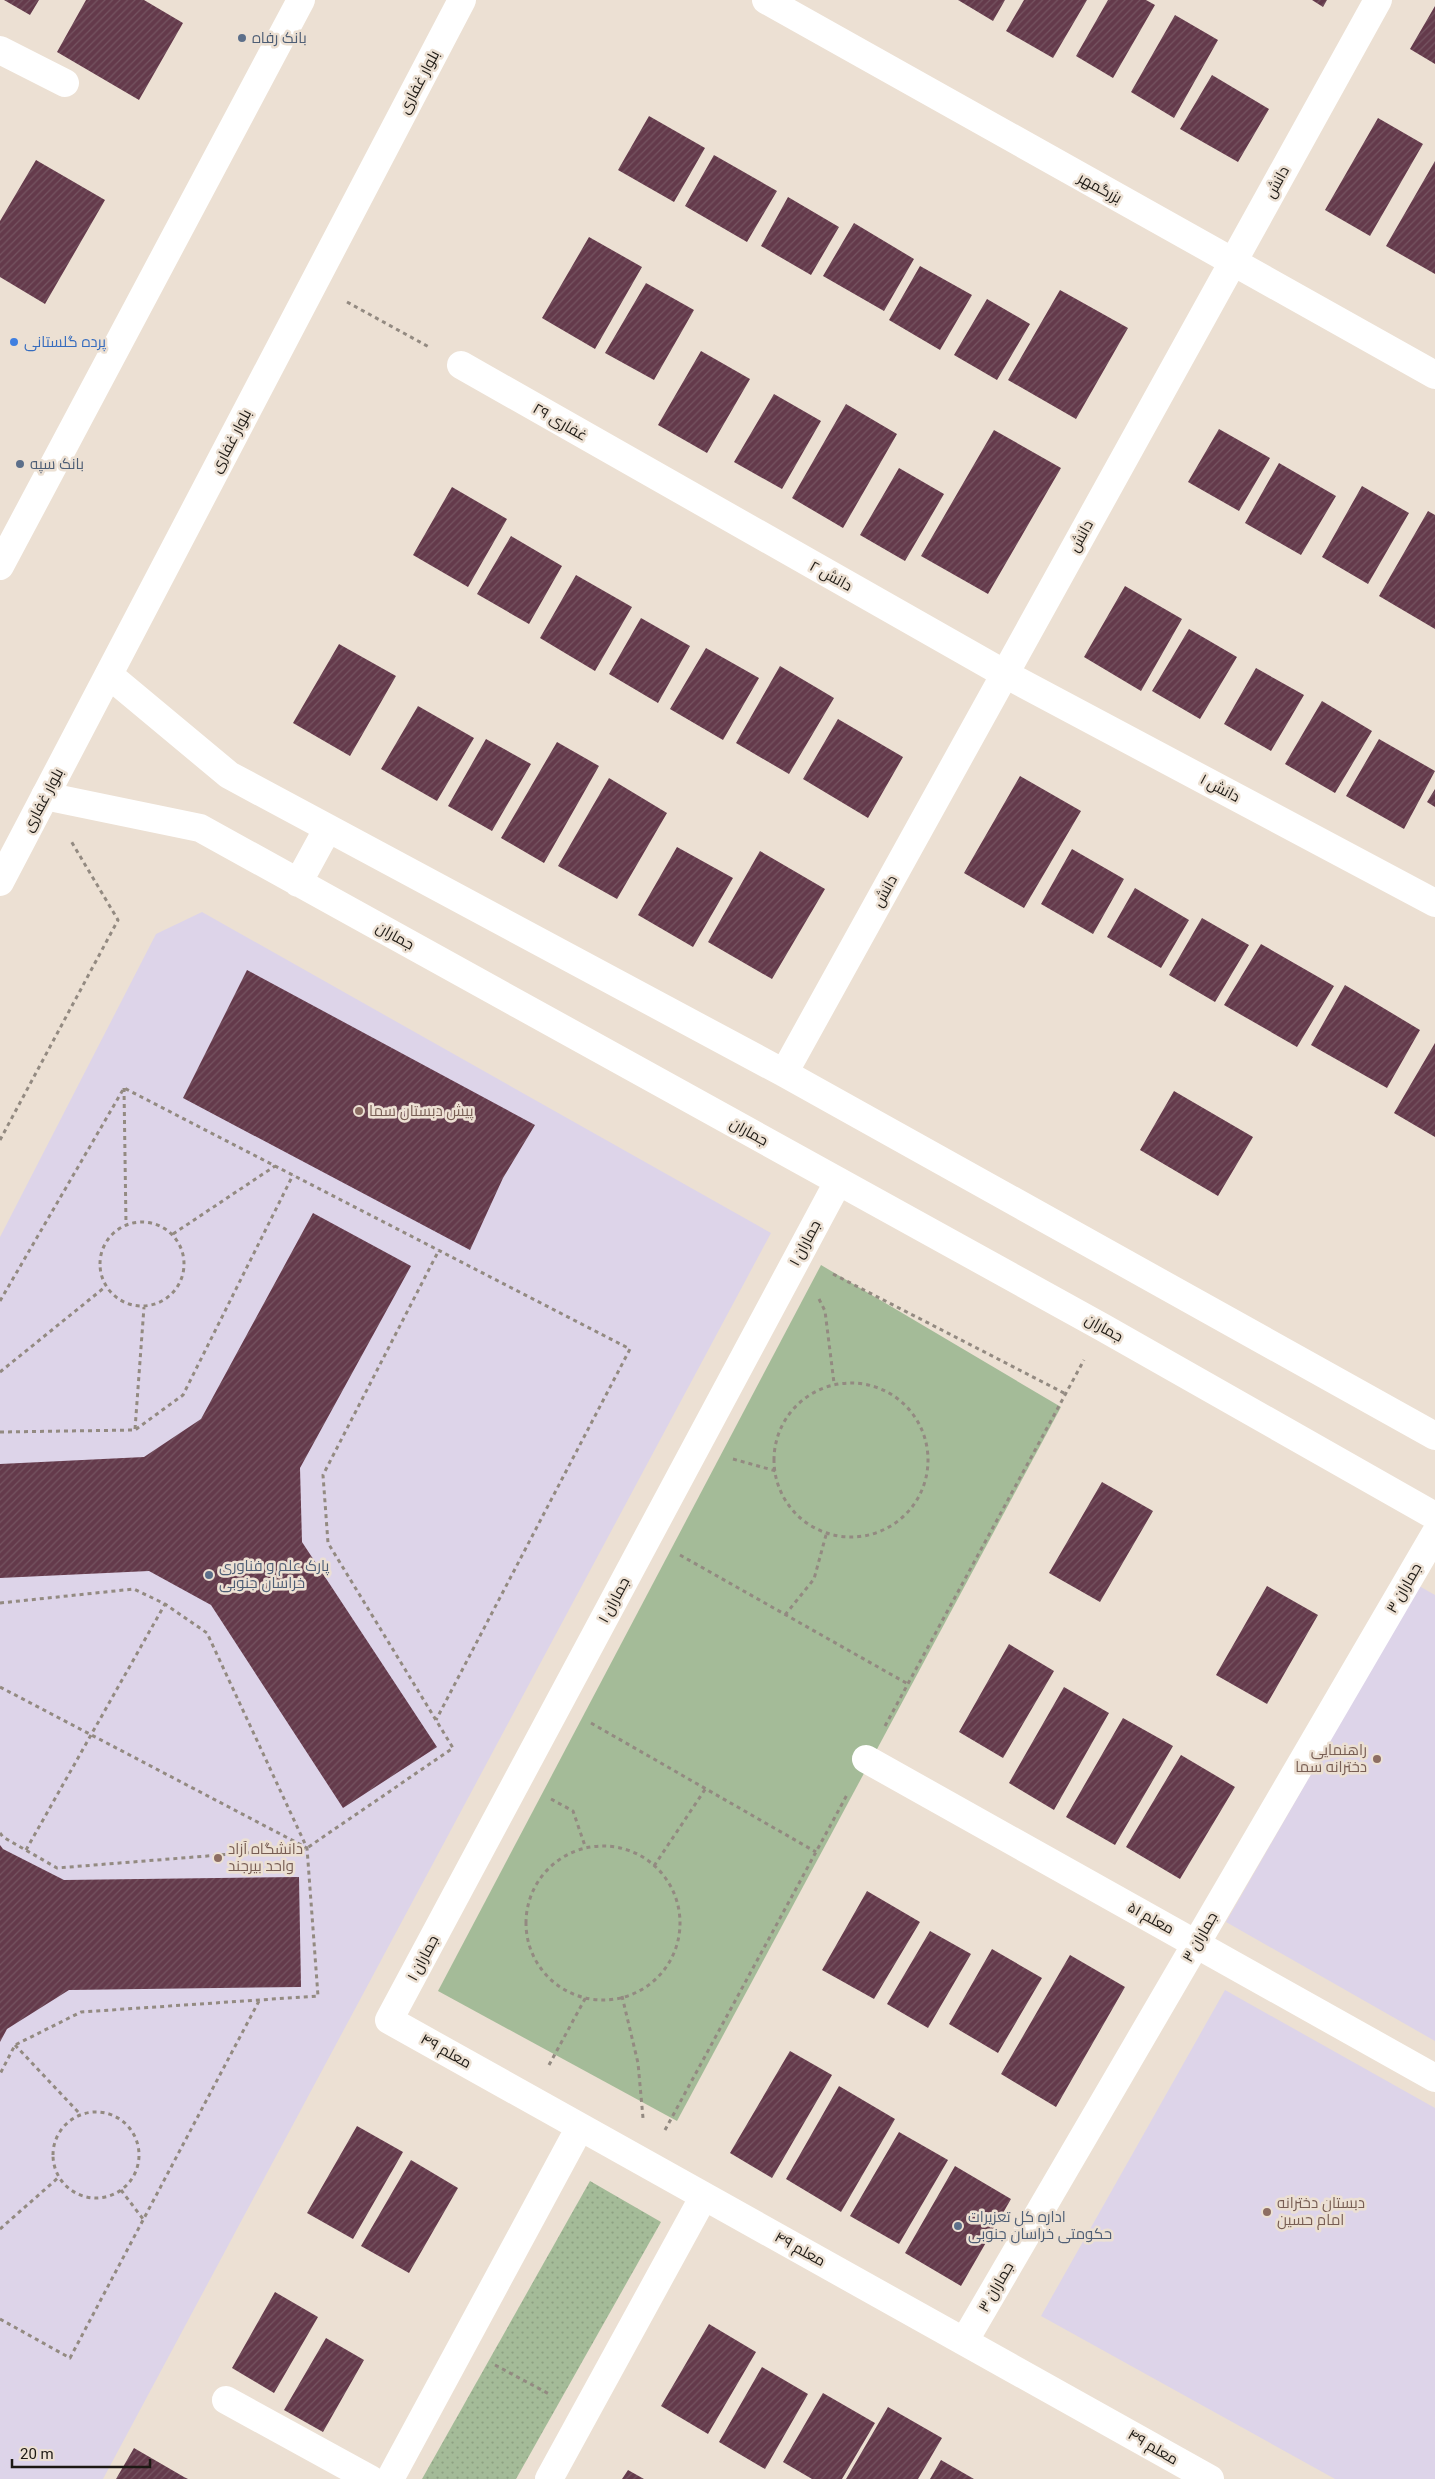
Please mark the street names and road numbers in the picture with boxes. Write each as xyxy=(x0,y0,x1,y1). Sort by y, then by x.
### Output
street label: بلوار غفاری xyxy=(395,47,444,117)
street label: دانش xyxy=(1261,163,1294,202)
street label: بزرگمهر xyxy=(1074,168,1125,208)
street label: غفاری ۲۹ xyxy=(529,399,590,446)
street label: بلوار غفاری xyxy=(207,406,256,476)
street label: دانش xyxy=(1065,517,1098,556)
street label: دانش ۲ xyxy=(806,557,855,596)
street label: بلوار غفاری xyxy=(19,765,68,835)
street label: دانش ۱ xyxy=(1197,770,1243,807)
street label: دانش xyxy=(869,872,902,911)
street label: جماران xyxy=(372,918,417,955)
street label: جماران xyxy=(726,1114,771,1151)
street label: جماران ۱ xyxy=(786,1217,825,1269)
street label: جماران xyxy=(1081,1310,1126,1347)
street label: جماران ۳ xyxy=(1383,1560,1426,1617)
street label: جماران ۱ xyxy=(595,1574,634,1626)
street label: معلم ۵۱ xyxy=(1124,1898,1177,1939)
street label: جماران ۳ xyxy=(1179,1909,1222,1966)
street label: جماران ۱ xyxy=(404,1932,443,1984)
street label: معلم ۴۹ xyxy=(417,2030,474,2073)
street label: معلم ۴۹ xyxy=(771,2228,828,2271)
street label: جماران ۳ xyxy=(975,2259,1018,2316)
street label: معلم ۴۹ xyxy=(1124,2425,1181,2469)

